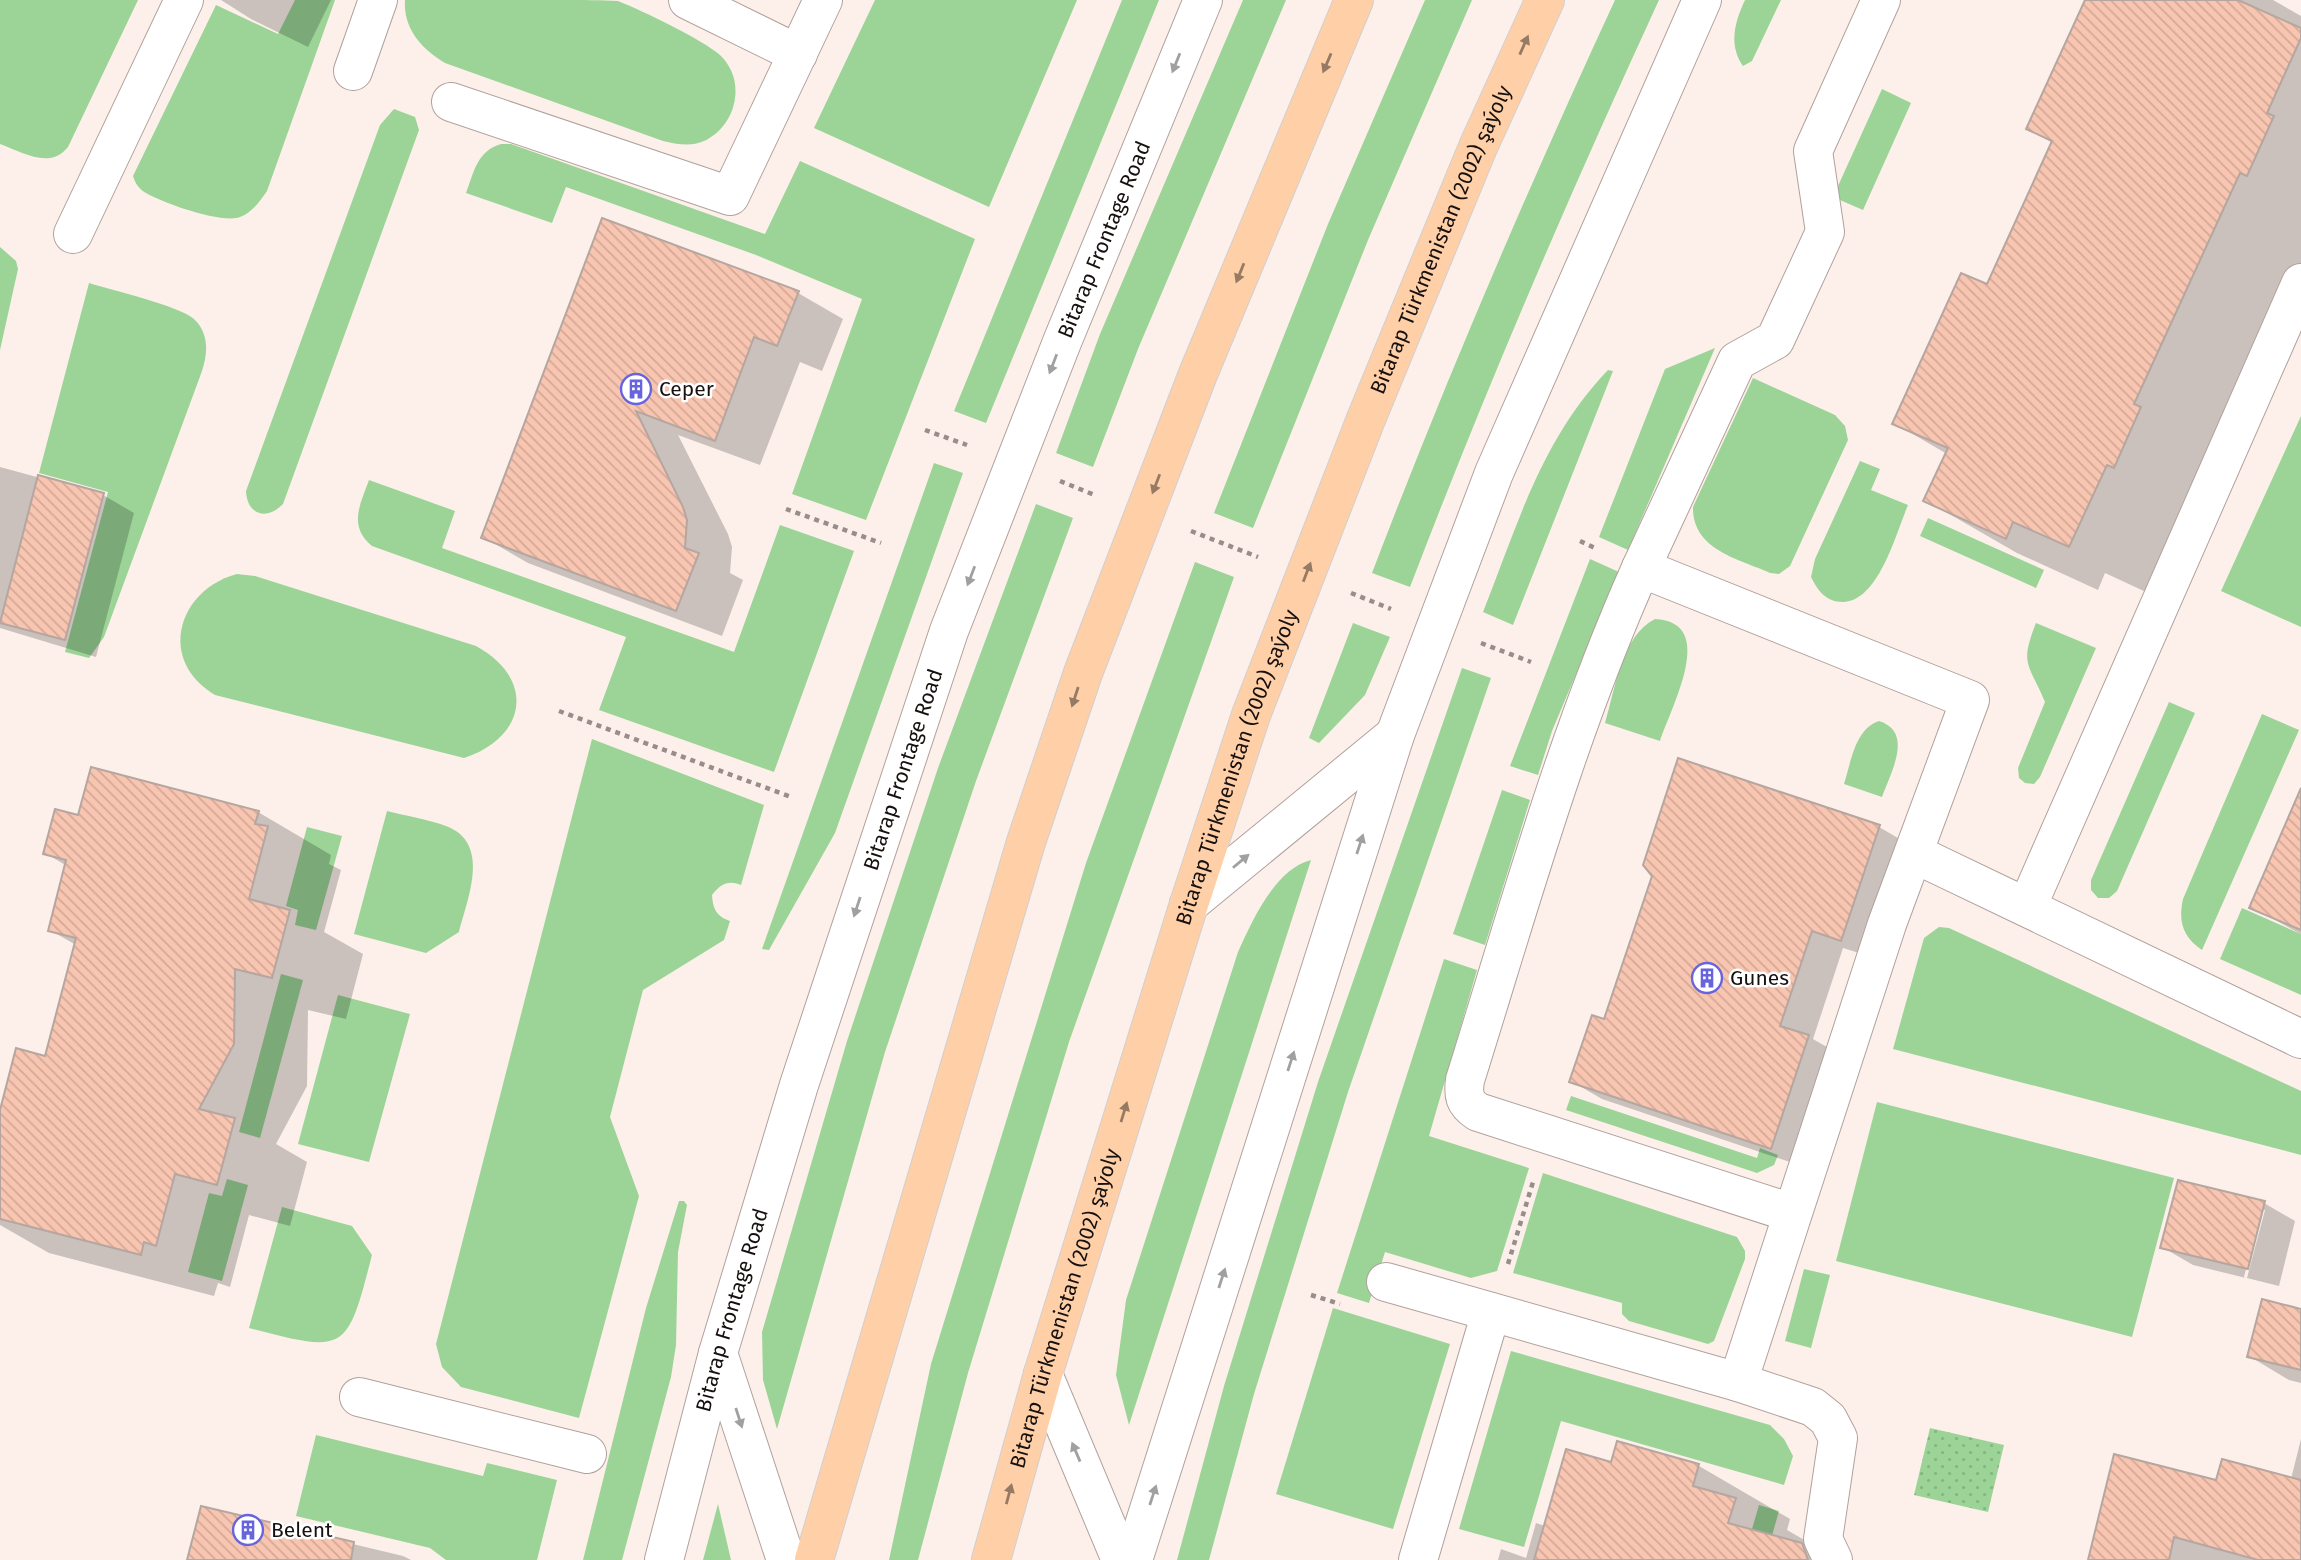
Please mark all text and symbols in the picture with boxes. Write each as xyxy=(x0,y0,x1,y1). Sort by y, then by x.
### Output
one-way arrow xyxy=(1519,34,1530,55)
one-way arrow xyxy=(1321,52,1332,73)
one-way arrow xyxy=(1171,53,1182,74)
street label: Bitarap Türkmenistan (2002) şaýoly xyxy=(1365,81,1518,398)
street label: Bitarap Frontage Road xyxy=(1052,137,1156,342)
one-way arrow xyxy=(1234,263,1246,283)
one-way arrow xyxy=(1048,354,1059,375)
building icon: Ceper xyxy=(619,372,653,406)
place label: Ceper xyxy=(659,376,714,402)
one-way arrow xyxy=(1150,474,1161,495)
one-way arrow xyxy=(1301,561,1312,582)
one-way arrow xyxy=(965,566,976,587)
street label: Bitarap Türkmenistan (2002) şaýoly xyxy=(1170,605,1304,928)
street label: Bitarap Frontage Road xyxy=(858,665,949,874)
one-way arrow xyxy=(1069,686,1080,707)
one-way arrow xyxy=(1355,834,1365,855)
one-way arrow xyxy=(1233,854,1250,869)
one-way arrow xyxy=(851,897,861,918)
building icon: Gunes xyxy=(1690,961,1724,995)
place label: Gunes xyxy=(1730,965,1789,991)
one-way arrow xyxy=(1286,1051,1297,1072)
one-way arrow xyxy=(1120,1101,1130,1122)
street label: Bitarap Türkmenistan (2002) şaýoly xyxy=(1004,1145,1125,1471)
street label: Bitarap Frontage Road xyxy=(690,1205,774,1415)
one-way arrow xyxy=(1217,1267,1228,1288)
one-way arrow xyxy=(735,1407,745,1428)
one-way arrow xyxy=(1070,1442,1082,1462)
one-way arrow xyxy=(1005,1483,1015,1504)
one-way arrow xyxy=(1149,1484,1159,1505)
building icon: Belent xyxy=(231,1513,265,1547)
place label: Belent xyxy=(271,1517,333,1543)

